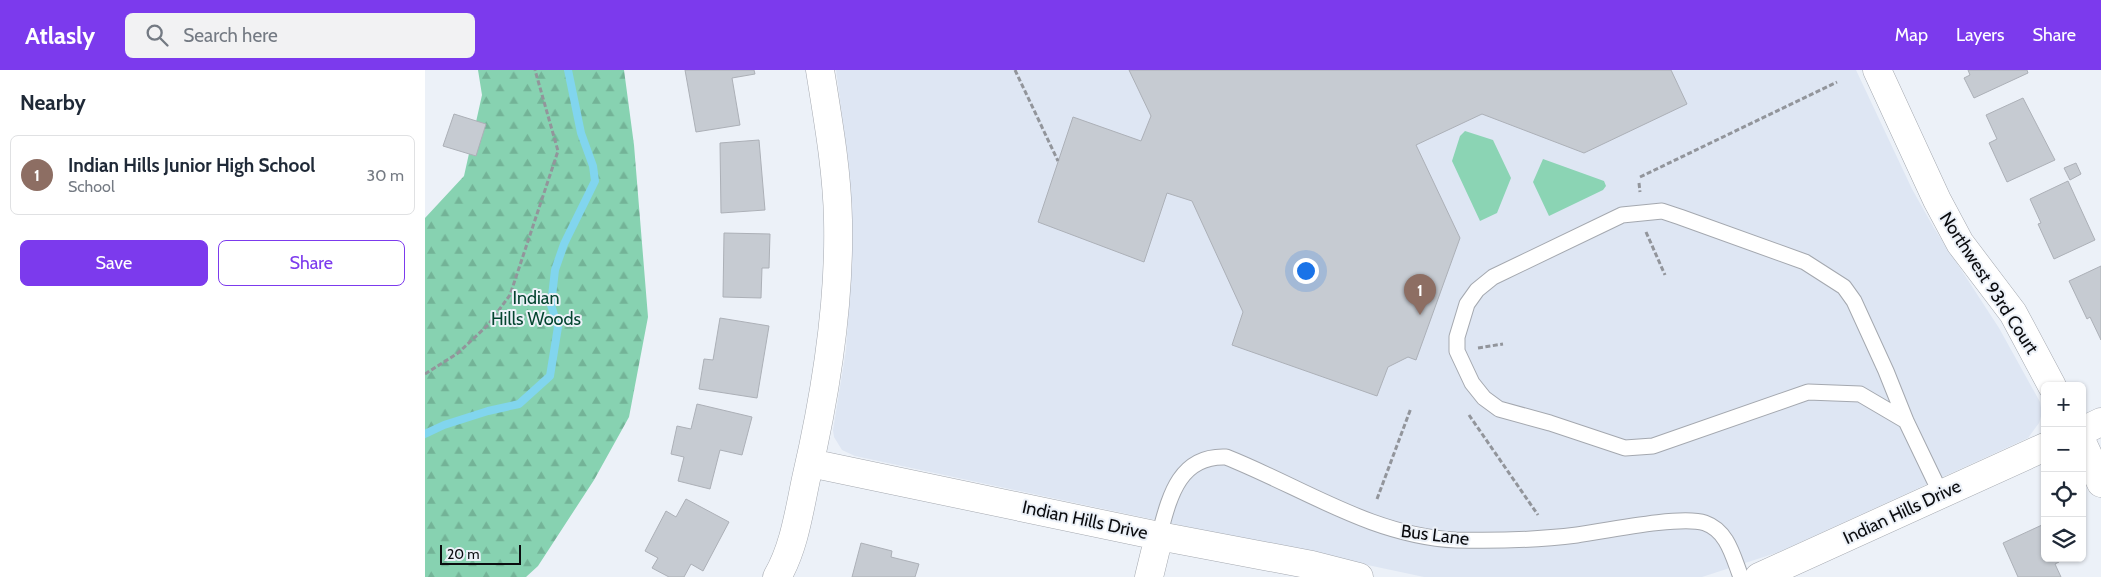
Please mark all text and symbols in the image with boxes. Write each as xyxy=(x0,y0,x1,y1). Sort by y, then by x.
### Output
search box xyxy=(125,13,475,58)
text: Atlasly xyxy=(25,21,95,50)
icon: search xyxy=(143,21,171,49)
text: Search here xyxy=(183,24,278,47)
text: Map xyxy=(1895,24,1928,46)
text: Layers xyxy=(1956,24,2005,46)
text: Share xyxy=(2033,24,2076,46)
text: Nearby xyxy=(20,90,86,115)
text: Indian Hills Junior High School xyxy=(68,154,315,177)
text: 1 xyxy=(34,166,40,185)
text: 30 m xyxy=(367,166,404,185)
text: School xyxy=(68,177,115,196)
street label: Northwest 93rd Court xyxy=(1935,208,2043,358)
button: Save xyxy=(20,240,208,286)
button: Share xyxy=(218,240,405,286)
your location xyxy=(1293,258,1319,284)
pin: 1 xyxy=(1404,274,1436,315)
park label: Indian Hills Woods xyxy=(491,287,581,330)
map controls xyxy=(2041,382,2086,562)
button: + xyxy=(2041,382,2086,427)
button: − xyxy=(2041,427,2086,472)
button: locate xyxy=(2041,472,2086,517)
street label: Indian Hills Drive xyxy=(1839,475,1965,549)
street label: Indian Hills Drive xyxy=(1020,496,1150,544)
button: layers xyxy=(2041,517,2086,562)
street label: Bus Lane xyxy=(1400,520,1470,550)
scale bar xyxy=(440,542,521,565)
text: 20 m xyxy=(447,545,480,563)

